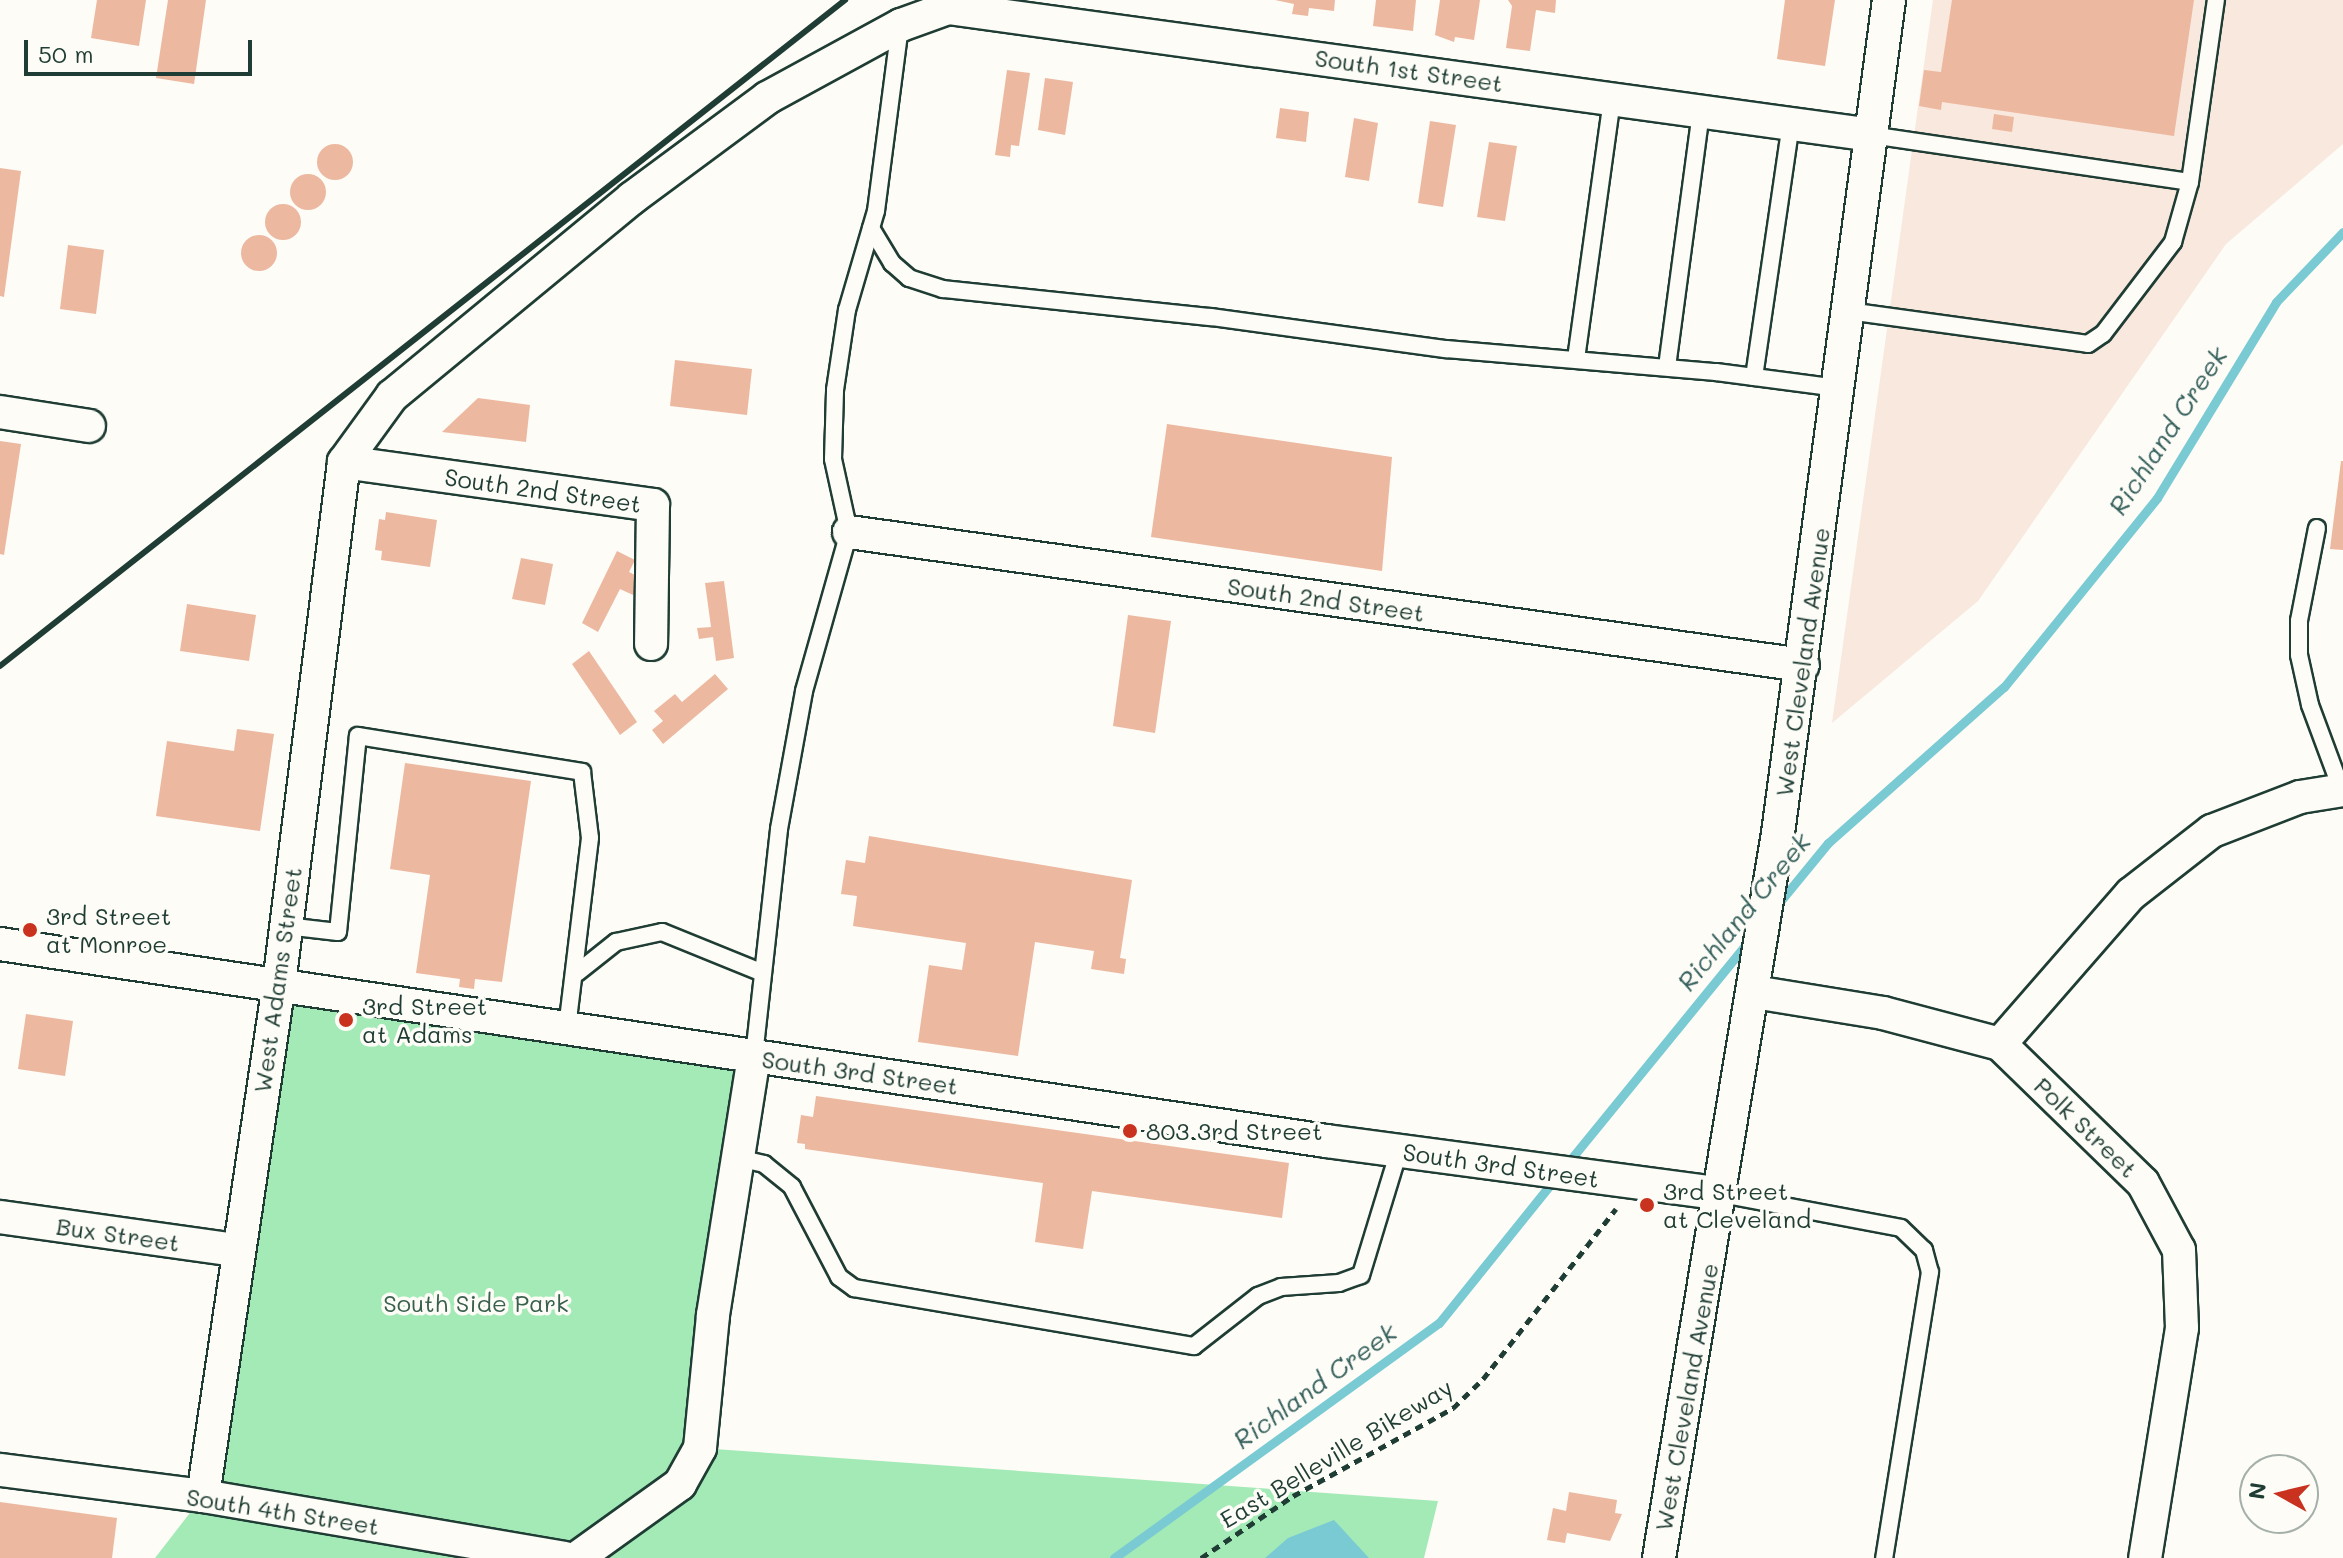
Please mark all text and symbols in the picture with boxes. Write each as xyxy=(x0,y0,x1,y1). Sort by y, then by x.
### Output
scale bar xyxy=(28,24,256,74)
text: 50 m xyxy=(38,38,94,69)
street label: South 1st Street xyxy=(1313,43,1505,97)
water label: Richland Creek xyxy=(2102,341,2234,521)
street label: South 2nd Street xyxy=(443,462,643,518)
street label: West Cleveland Avenue xyxy=(1769,526,1835,798)
street label: South 2nd Street xyxy=(1226,571,1426,627)
water label: Richland Creek xyxy=(1671,827,1817,997)
street label: West Adams Street xyxy=(247,865,307,1095)
place label: 3rd Street at Monroe xyxy=(46,902,171,958)
marker: 3rd Street at Monroe xyxy=(21,921,39,939)
place label: 3rd Street at Adams xyxy=(362,992,487,1048)
marker: 3rd Street at Adams xyxy=(337,1011,355,1029)
street label: South 3rd Street xyxy=(760,1044,960,1100)
street label: Polk Street xyxy=(2029,1071,2143,1183)
place label: 803 3rd Street xyxy=(1146,1117,1322,1145)
marker: 803 3rd Street xyxy=(1121,1122,1139,1140)
street label: South 3rd Street xyxy=(1401,1137,1601,1193)
place label: 3rd Street at Cleveland xyxy=(1663,1177,1811,1233)
marker: 3rd Street at Cleveland xyxy=(1638,1196,1656,1214)
street label: Bux Street xyxy=(54,1211,182,1257)
street label: West Cleveland Avenue xyxy=(1648,1261,1724,1533)
park label: South Side Park xyxy=(383,1289,569,1317)
water label: Richland Creek xyxy=(1227,1316,1403,1456)
street label: East Belleville Bikeway xyxy=(1215,1372,1457,1534)
north arrow xyxy=(2239,1454,2319,1534)
text: N xyxy=(2241,1481,2272,1501)
street label: South 4th Street xyxy=(184,1482,382,1540)

